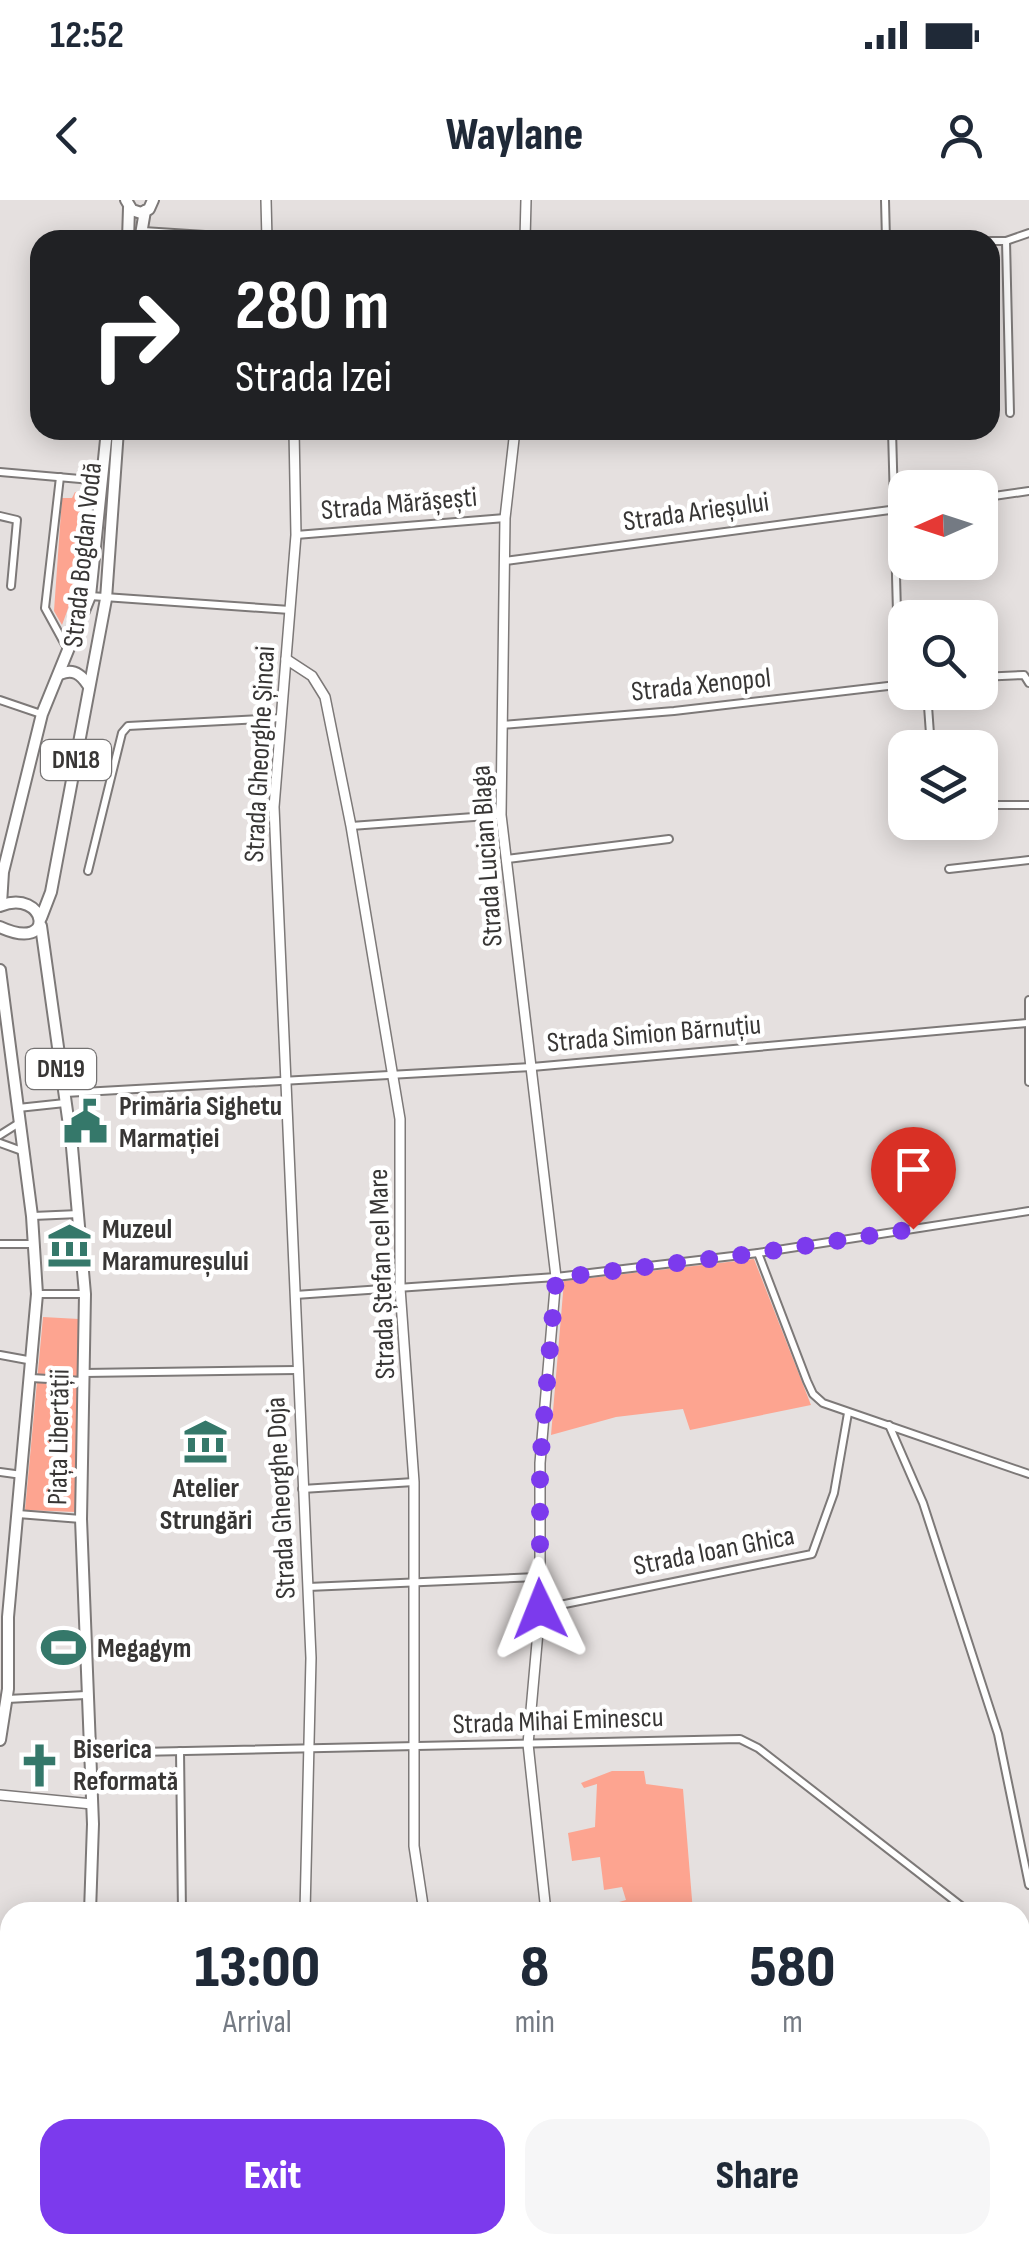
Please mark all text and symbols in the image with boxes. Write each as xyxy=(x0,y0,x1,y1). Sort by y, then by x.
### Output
text: 12:52 xyxy=(50,13,124,58)
icon: back xyxy=(40,108,95,163)
text: Waylane xyxy=(446,108,583,163)
icon: person xyxy=(934,108,989,163)
text: 280 m xyxy=(235,265,389,349)
icon: right xyxy=(70,270,200,400)
text: Strada Izei xyxy=(235,350,392,405)
street label: Strada Bogdan Vodă xyxy=(57,461,109,649)
north arrow xyxy=(888,470,998,580)
map controls xyxy=(888,470,998,840)
street label: Strada Mărășești xyxy=(320,481,478,527)
street label: Strada Arieșului xyxy=(621,485,771,539)
button: search xyxy=(888,600,998,710)
street label: Strada Gheorghe Șincai xyxy=(238,645,282,863)
street label: Strada Xenopol xyxy=(630,661,772,709)
button: layers xyxy=(888,730,998,840)
road number: DN18 xyxy=(41,740,111,780)
street label: Strada Lucian Blaga xyxy=(464,764,510,948)
street label: Strada Simion Bărnuțiu xyxy=(546,1008,762,1060)
road number: DN19 xyxy=(26,1049,96,1089)
place label: Primăria Sighetu Marmației xyxy=(119,1090,282,1155)
public building icon: Primăria Sighetu Marmației xyxy=(62,1098,110,1146)
pin xyxy=(871,1127,956,1230)
icon: arrive xyxy=(886,1142,941,1197)
street label: Strada Ștefan cel Mare xyxy=(362,1168,402,1380)
place label: Muzeul Maramureșului xyxy=(102,1213,249,1278)
museum icon: Muzeul Maramureșului xyxy=(45,1221,93,1269)
street label: Piața Libertății xyxy=(41,1369,77,1505)
street label: Strada Gheorghe Doja xyxy=(259,1396,303,1600)
museum icon: Atelier Strungări xyxy=(182,1418,230,1466)
place label: Atelier Strungări xyxy=(160,1472,252,1537)
street label: Strada Ioan Ghica xyxy=(631,1519,797,1583)
position arrow xyxy=(488,1557,592,1661)
sports icon: Megagym xyxy=(40,1624,88,1672)
place label: Megagym xyxy=(97,1632,191,1665)
street label: Strada Mihai Eminescu xyxy=(452,1701,664,1741)
place label: Biserica Reformată xyxy=(73,1733,178,1798)
church icon: Biserica Reformată xyxy=(16,1741,64,1789)
text: 13:00 xyxy=(195,1932,320,2004)
text: 8 xyxy=(520,1932,549,2004)
text: 580 xyxy=(749,1932,835,2004)
text: Arrival xyxy=(223,2003,292,2042)
text: min xyxy=(515,2003,555,2042)
text: m xyxy=(782,2003,803,2042)
button: Exit xyxy=(40,2119,505,2234)
button: Share xyxy=(525,2119,990,2234)

